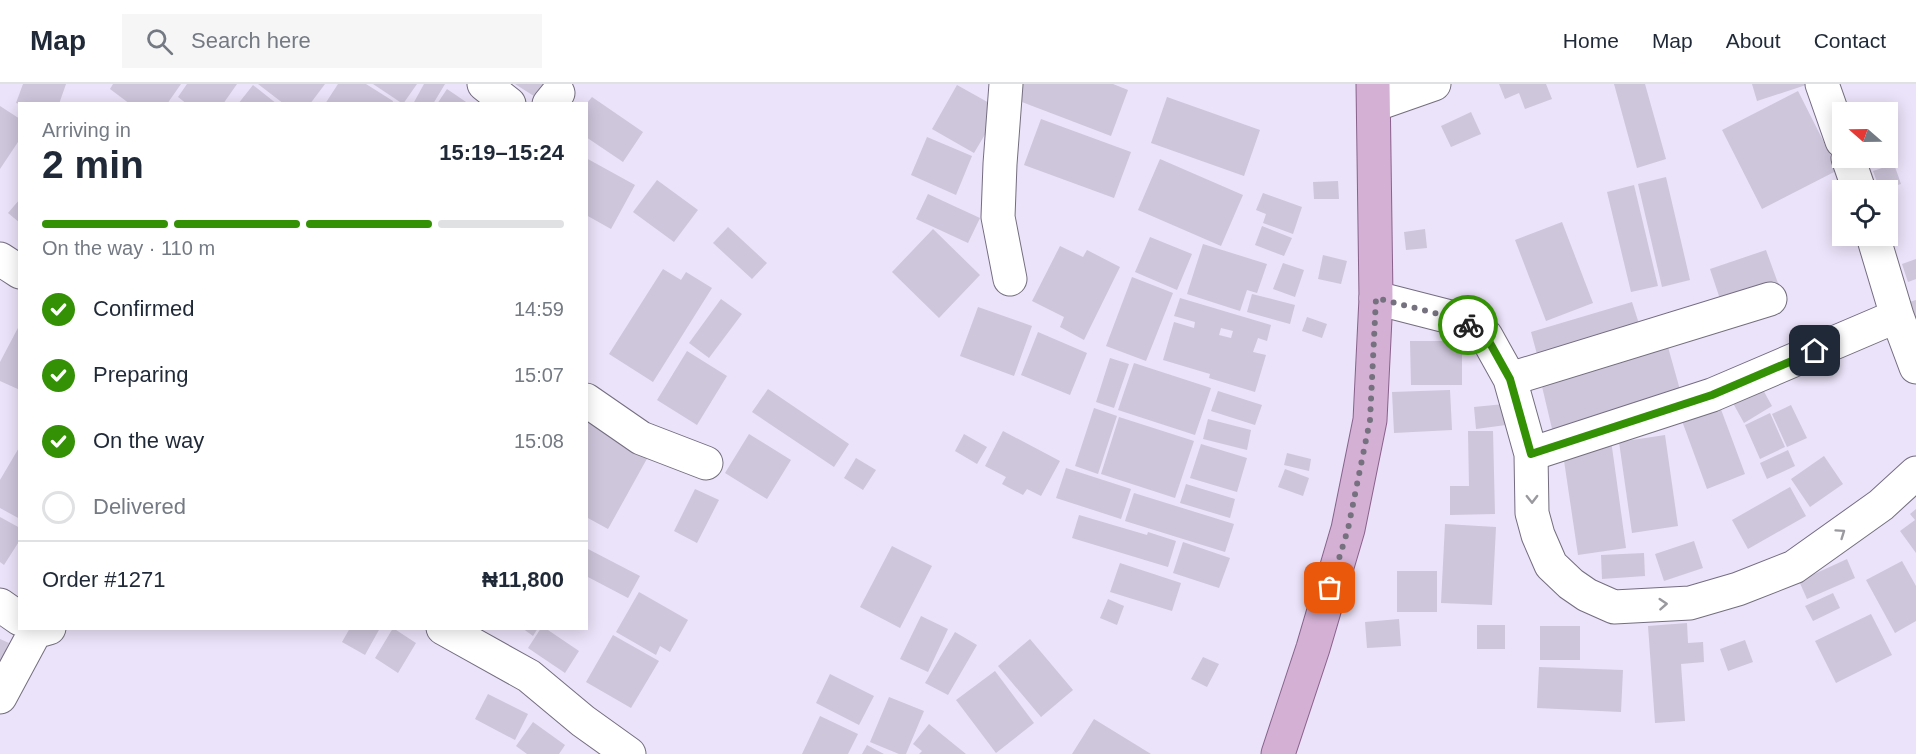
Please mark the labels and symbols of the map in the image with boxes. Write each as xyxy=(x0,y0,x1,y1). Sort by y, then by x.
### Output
north arrow xyxy=(1832,102,1898,168)
courier xyxy=(1438,295,1498,355)
pin xyxy=(1789,325,1840,376)
one-way arrow xyxy=(1526,494,1538,503)
one-way arrow xyxy=(1835,529,1846,540)
pin xyxy=(1304,562,1355,613)
one-way arrow xyxy=(1658,598,1667,611)

